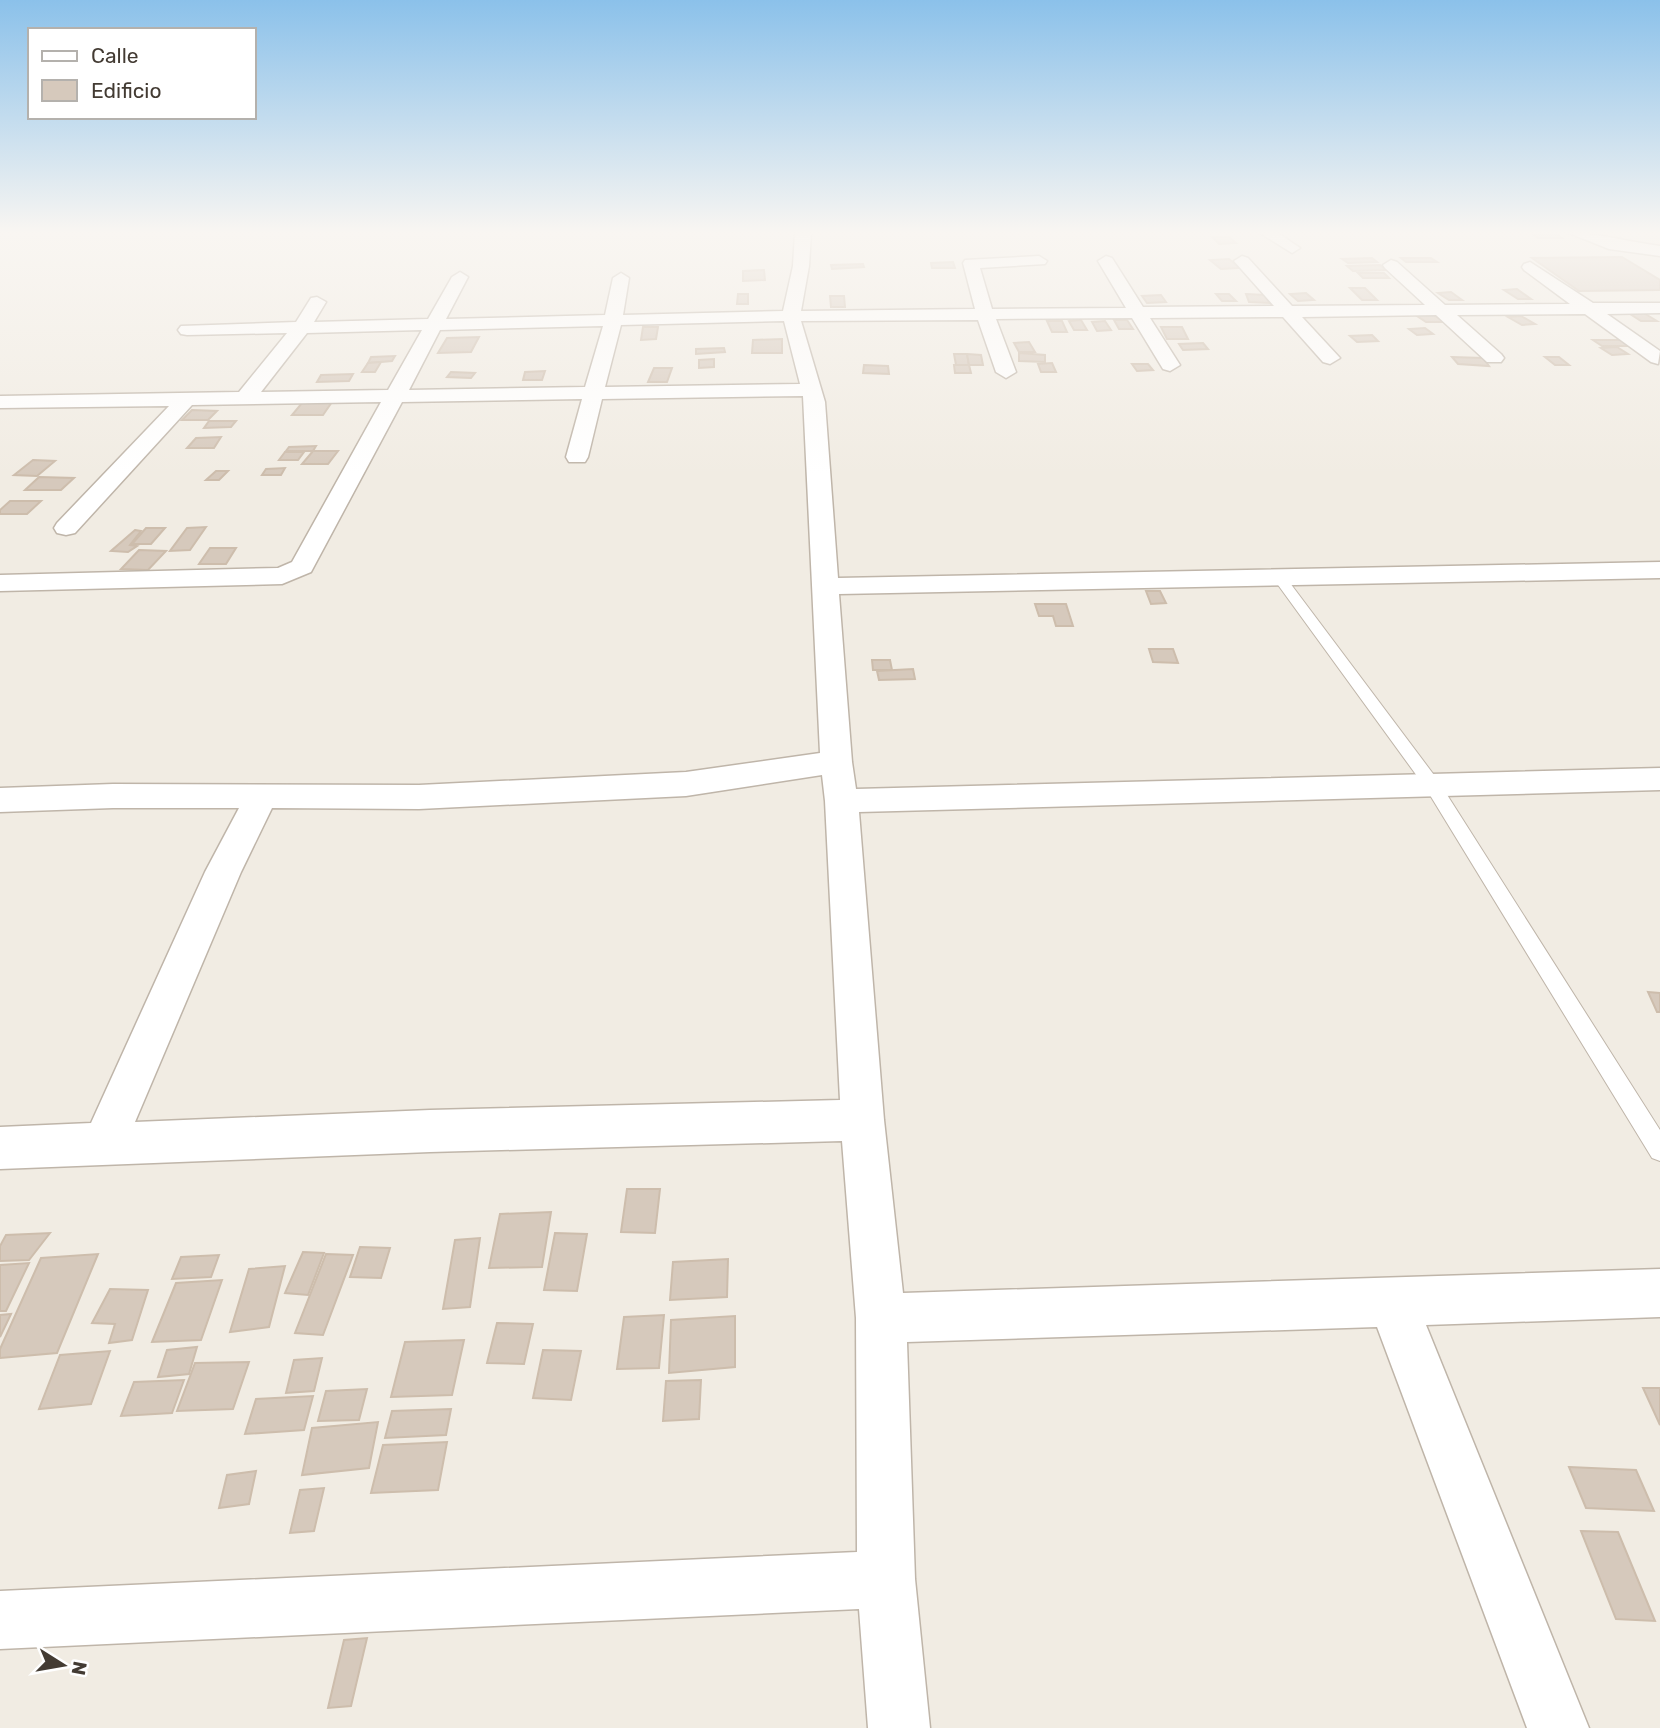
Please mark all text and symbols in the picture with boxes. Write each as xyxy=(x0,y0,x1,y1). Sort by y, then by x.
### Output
legend xyxy=(28,28,256,119)
text: Calle xyxy=(91,43,139,68)
text: Edificio xyxy=(91,78,161,103)
north arrow xyxy=(28,1630,98,1700)
text: N xyxy=(67,1659,92,1677)

